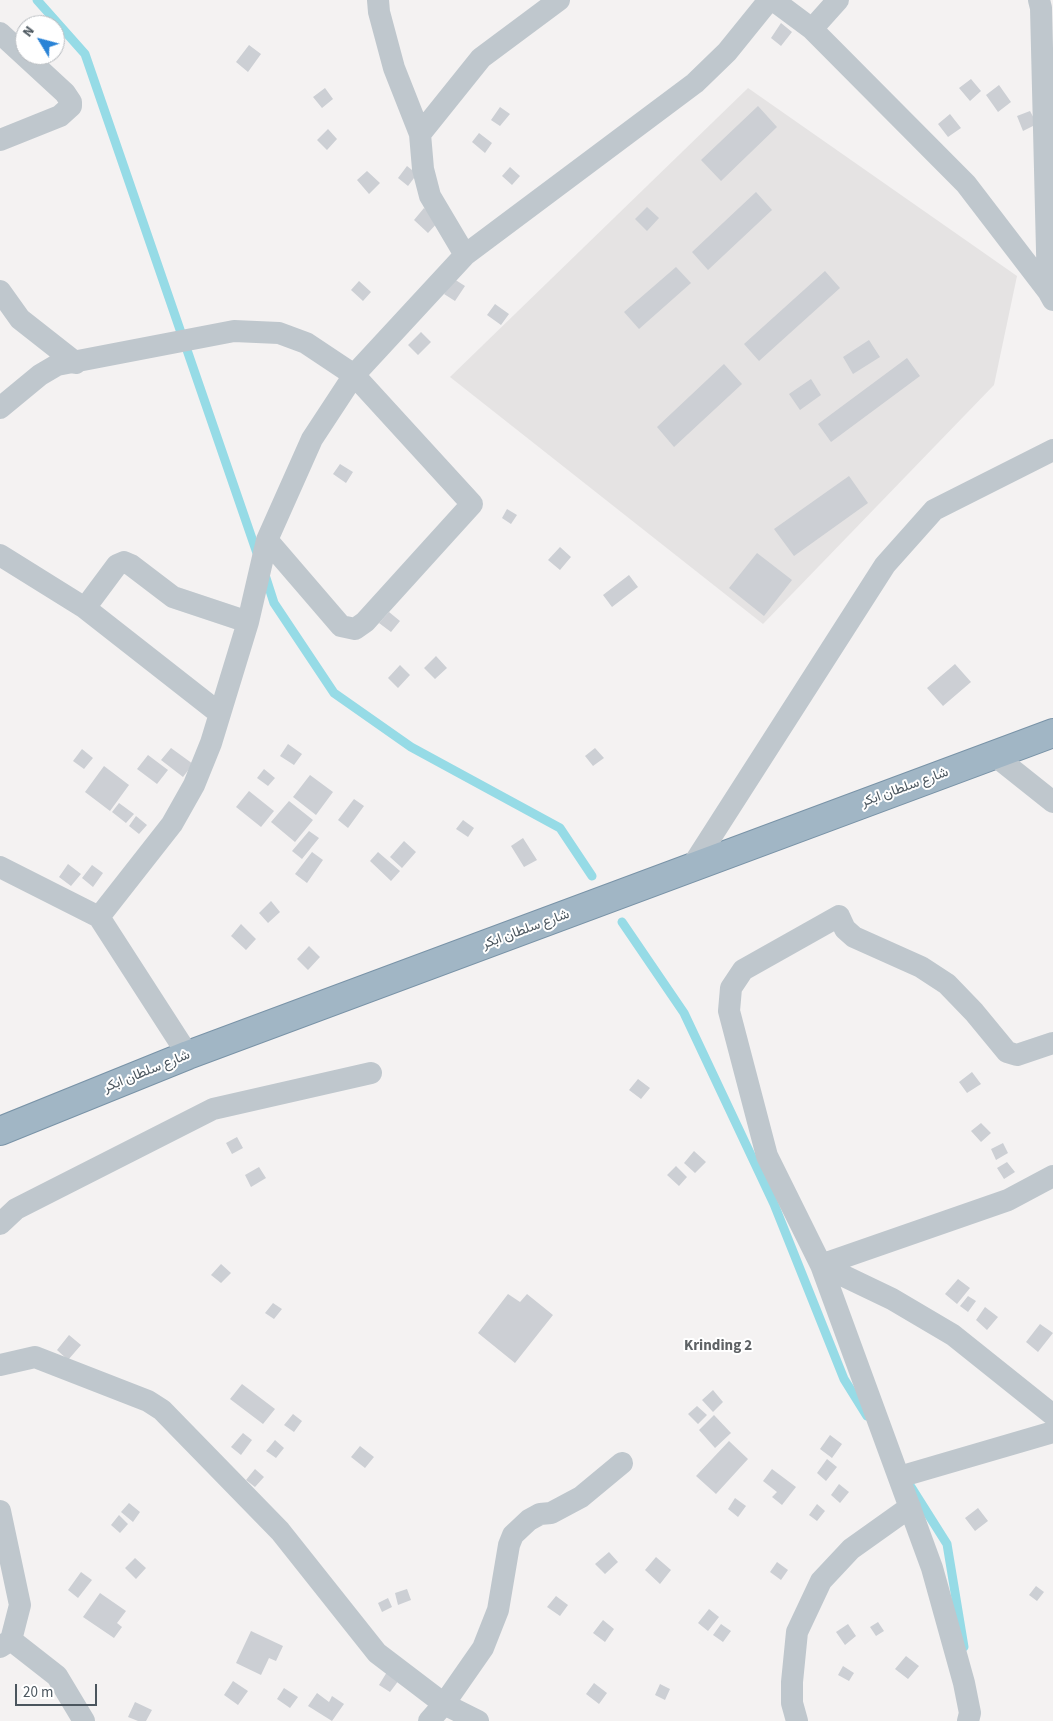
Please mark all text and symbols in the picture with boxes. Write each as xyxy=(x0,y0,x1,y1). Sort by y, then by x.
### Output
north arrow xyxy=(15,15,65,65)
text: N xyxy=(18,22,40,41)
street label: شارع سلطان ابكر xyxy=(859,764,951,812)
street label: شارع سلطان ابكر xyxy=(480,906,572,954)
street label: شارع سلطان ابكر xyxy=(101,1047,193,1097)
district label: Krinding 2 xyxy=(684,1338,752,1356)
scale bar xyxy=(18,1674,100,1706)
text: 20 m xyxy=(23,1682,53,1703)

